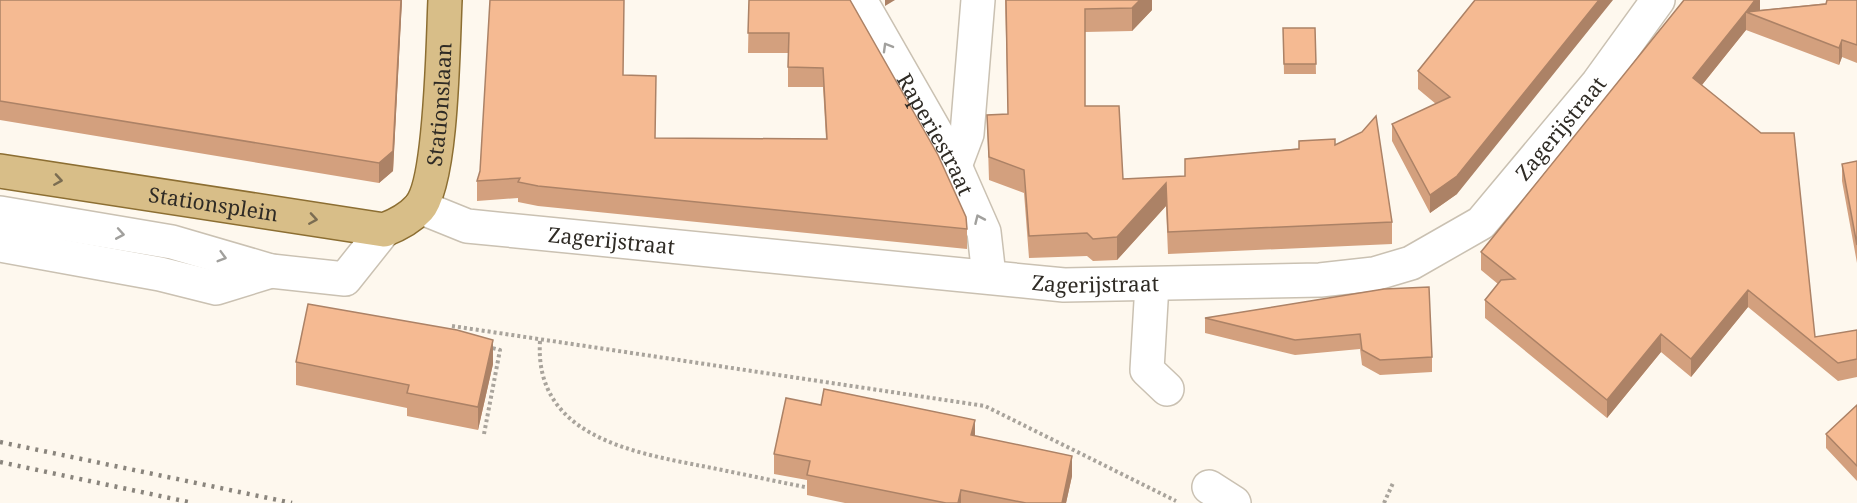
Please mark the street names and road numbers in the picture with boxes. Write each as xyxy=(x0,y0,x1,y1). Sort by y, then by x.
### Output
street label: Stationslaan xyxy=(420,42,457,168)
street label: Raperiestraat xyxy=(891,68,980,199)
street label: Zagerijstraat xyxy=(1509,71,1612,186)
street label: Stationsplein xyxy=(147,180,280,228)
street label: Zagerijstraat xyxy=(547,220,676,260)
street label: Zagerijstraat xyxy=(1031,268,1159,299)

